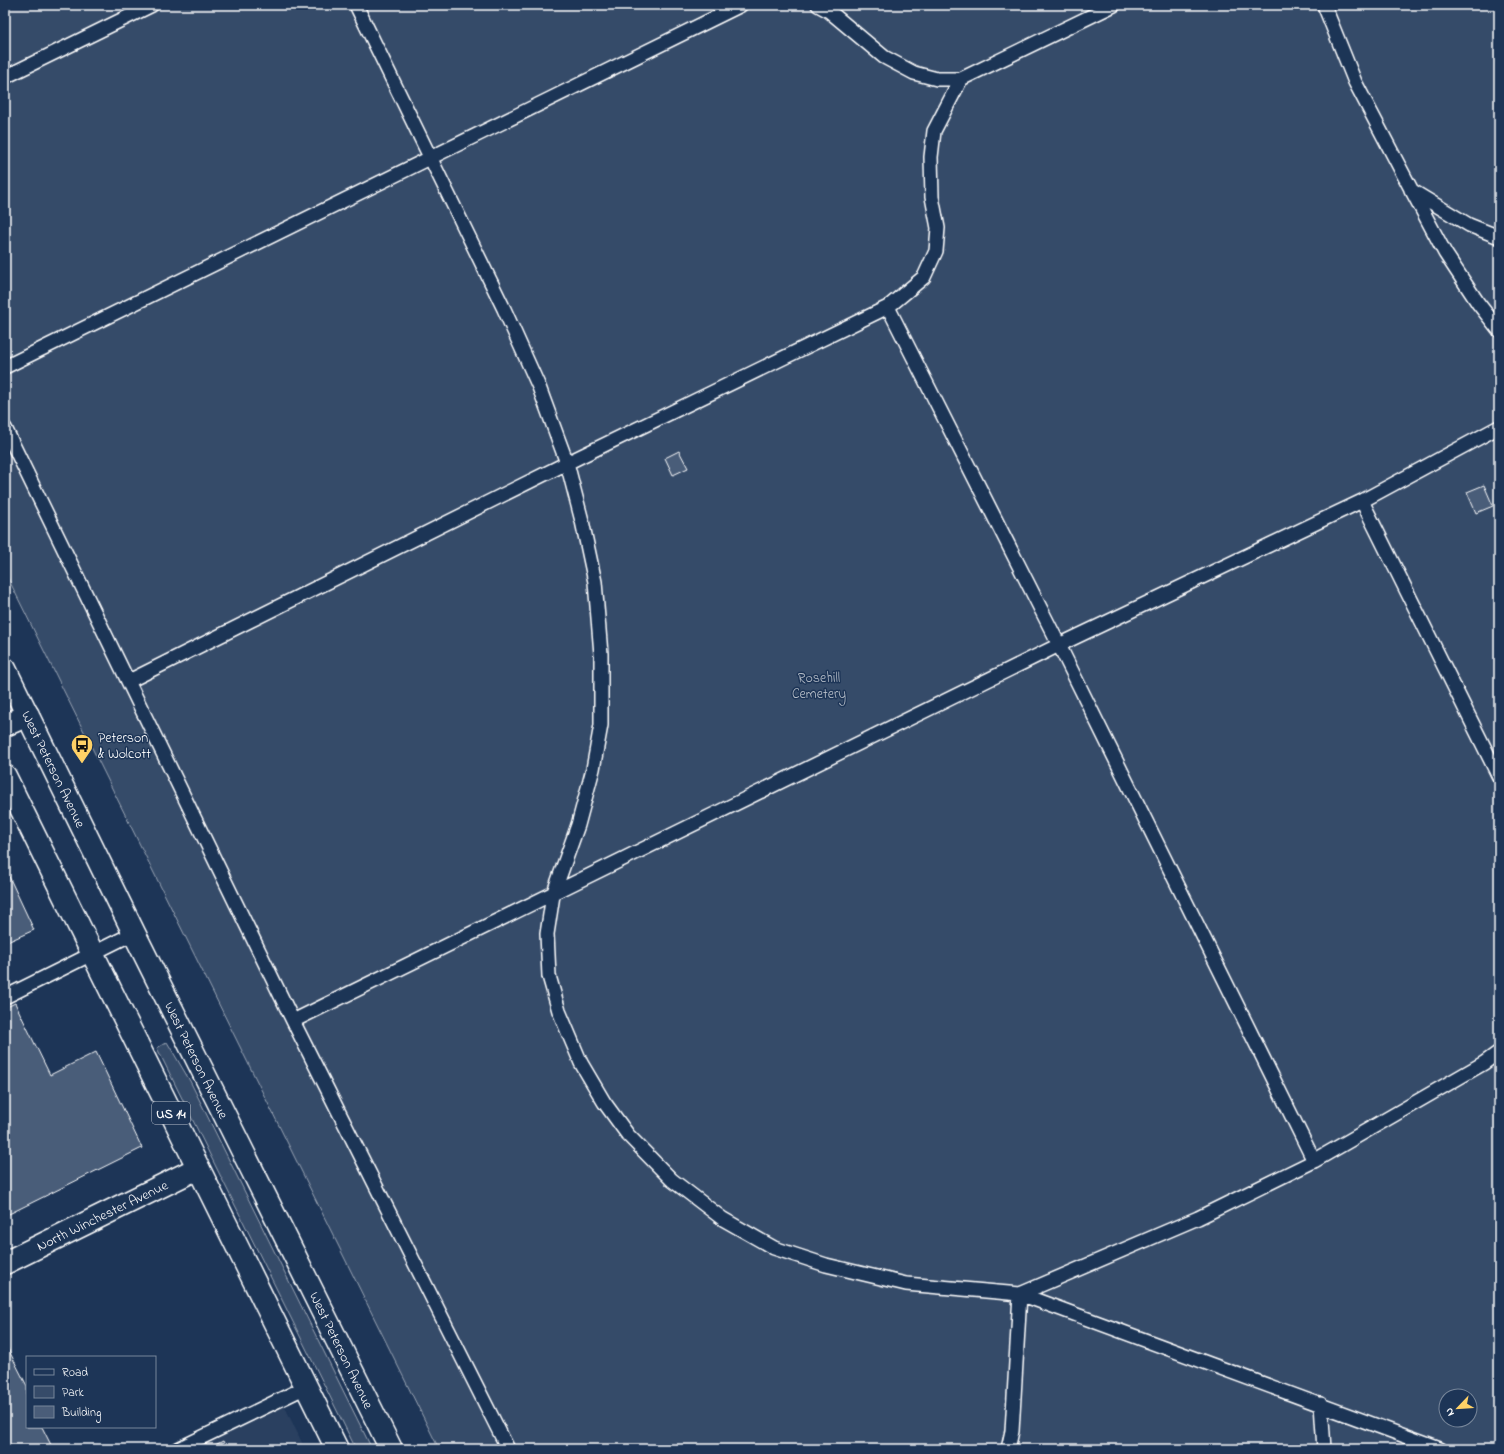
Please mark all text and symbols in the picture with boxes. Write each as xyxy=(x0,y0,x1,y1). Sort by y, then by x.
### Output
park label: Rosehill Cemetery xyxy=(792,668,846,706)
street label: West Peterson Avenue xyxy=(15,708,90,832)
place label: Peterson & Wolcott xyxy=(98,728,151,765)
bus stop icon: Peterson & Wolcott xyxy=(69,732,95,765)
street label: West Peterson Avenue xyxy=(158,999,233,1123)
road number: US 14 xyxy=(152,1102,190,1124)
street label: North Winchester Avenue xyxy=(33,1175,173,1257)
street label: West Peterson Avenue xyxy=(303,1289,378,1413)
legend xyxy=(26,1356,156,1428)
text: Road xyxy=(62,1364,88,1382)
text: Park xyxy=(62,1384,84,1402)
north arrow xyxy=(1438,1388,1478,1428)
text: Building xyxy=(61,1404,101,1423)
text: N xyxy=(1441,1405,1459,1419)

